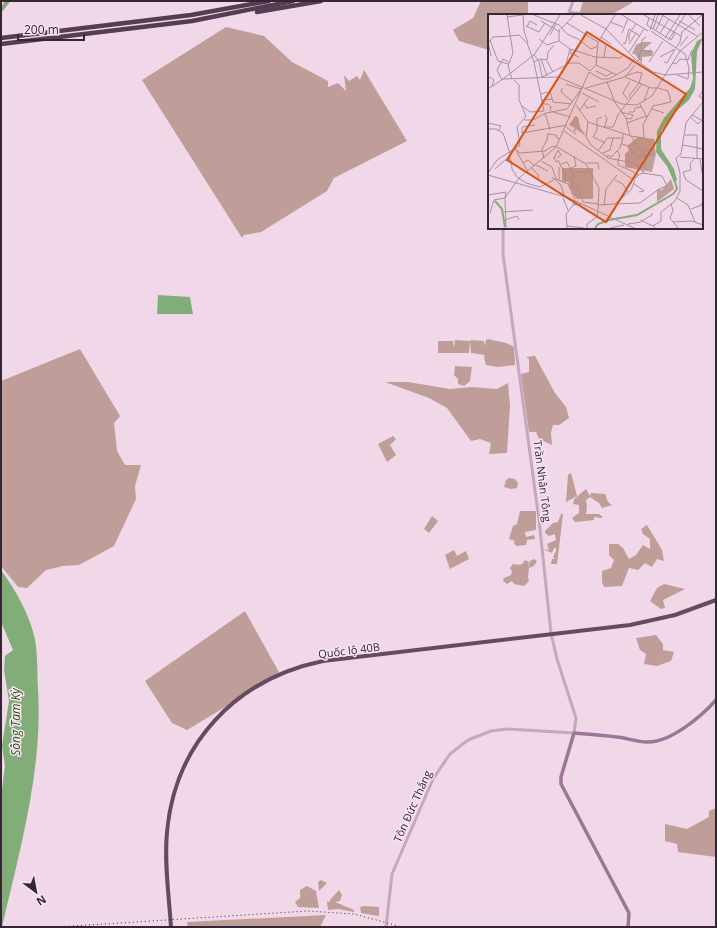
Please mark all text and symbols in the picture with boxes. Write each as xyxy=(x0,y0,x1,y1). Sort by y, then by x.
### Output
inset map xyxy=(488,14,703,229)
scale bar xyxy=(18,16,84,42)
text: 200 m xyxy=(24,21,59,38)
street label: Trần Nhân Tông xyxy=(531,439,555,523)
street label: Quốc lộ 40B xyxy=(317,639,381,661)
water label: Sông Tam Kỳ xyxy=(7,687,24,756)
street label: Tôn Đức Thắng xyxy=(389,768,435,844)
north arrow xyxy=(16,872,56,912)
text: N xyxy=(34,892,49,910)

